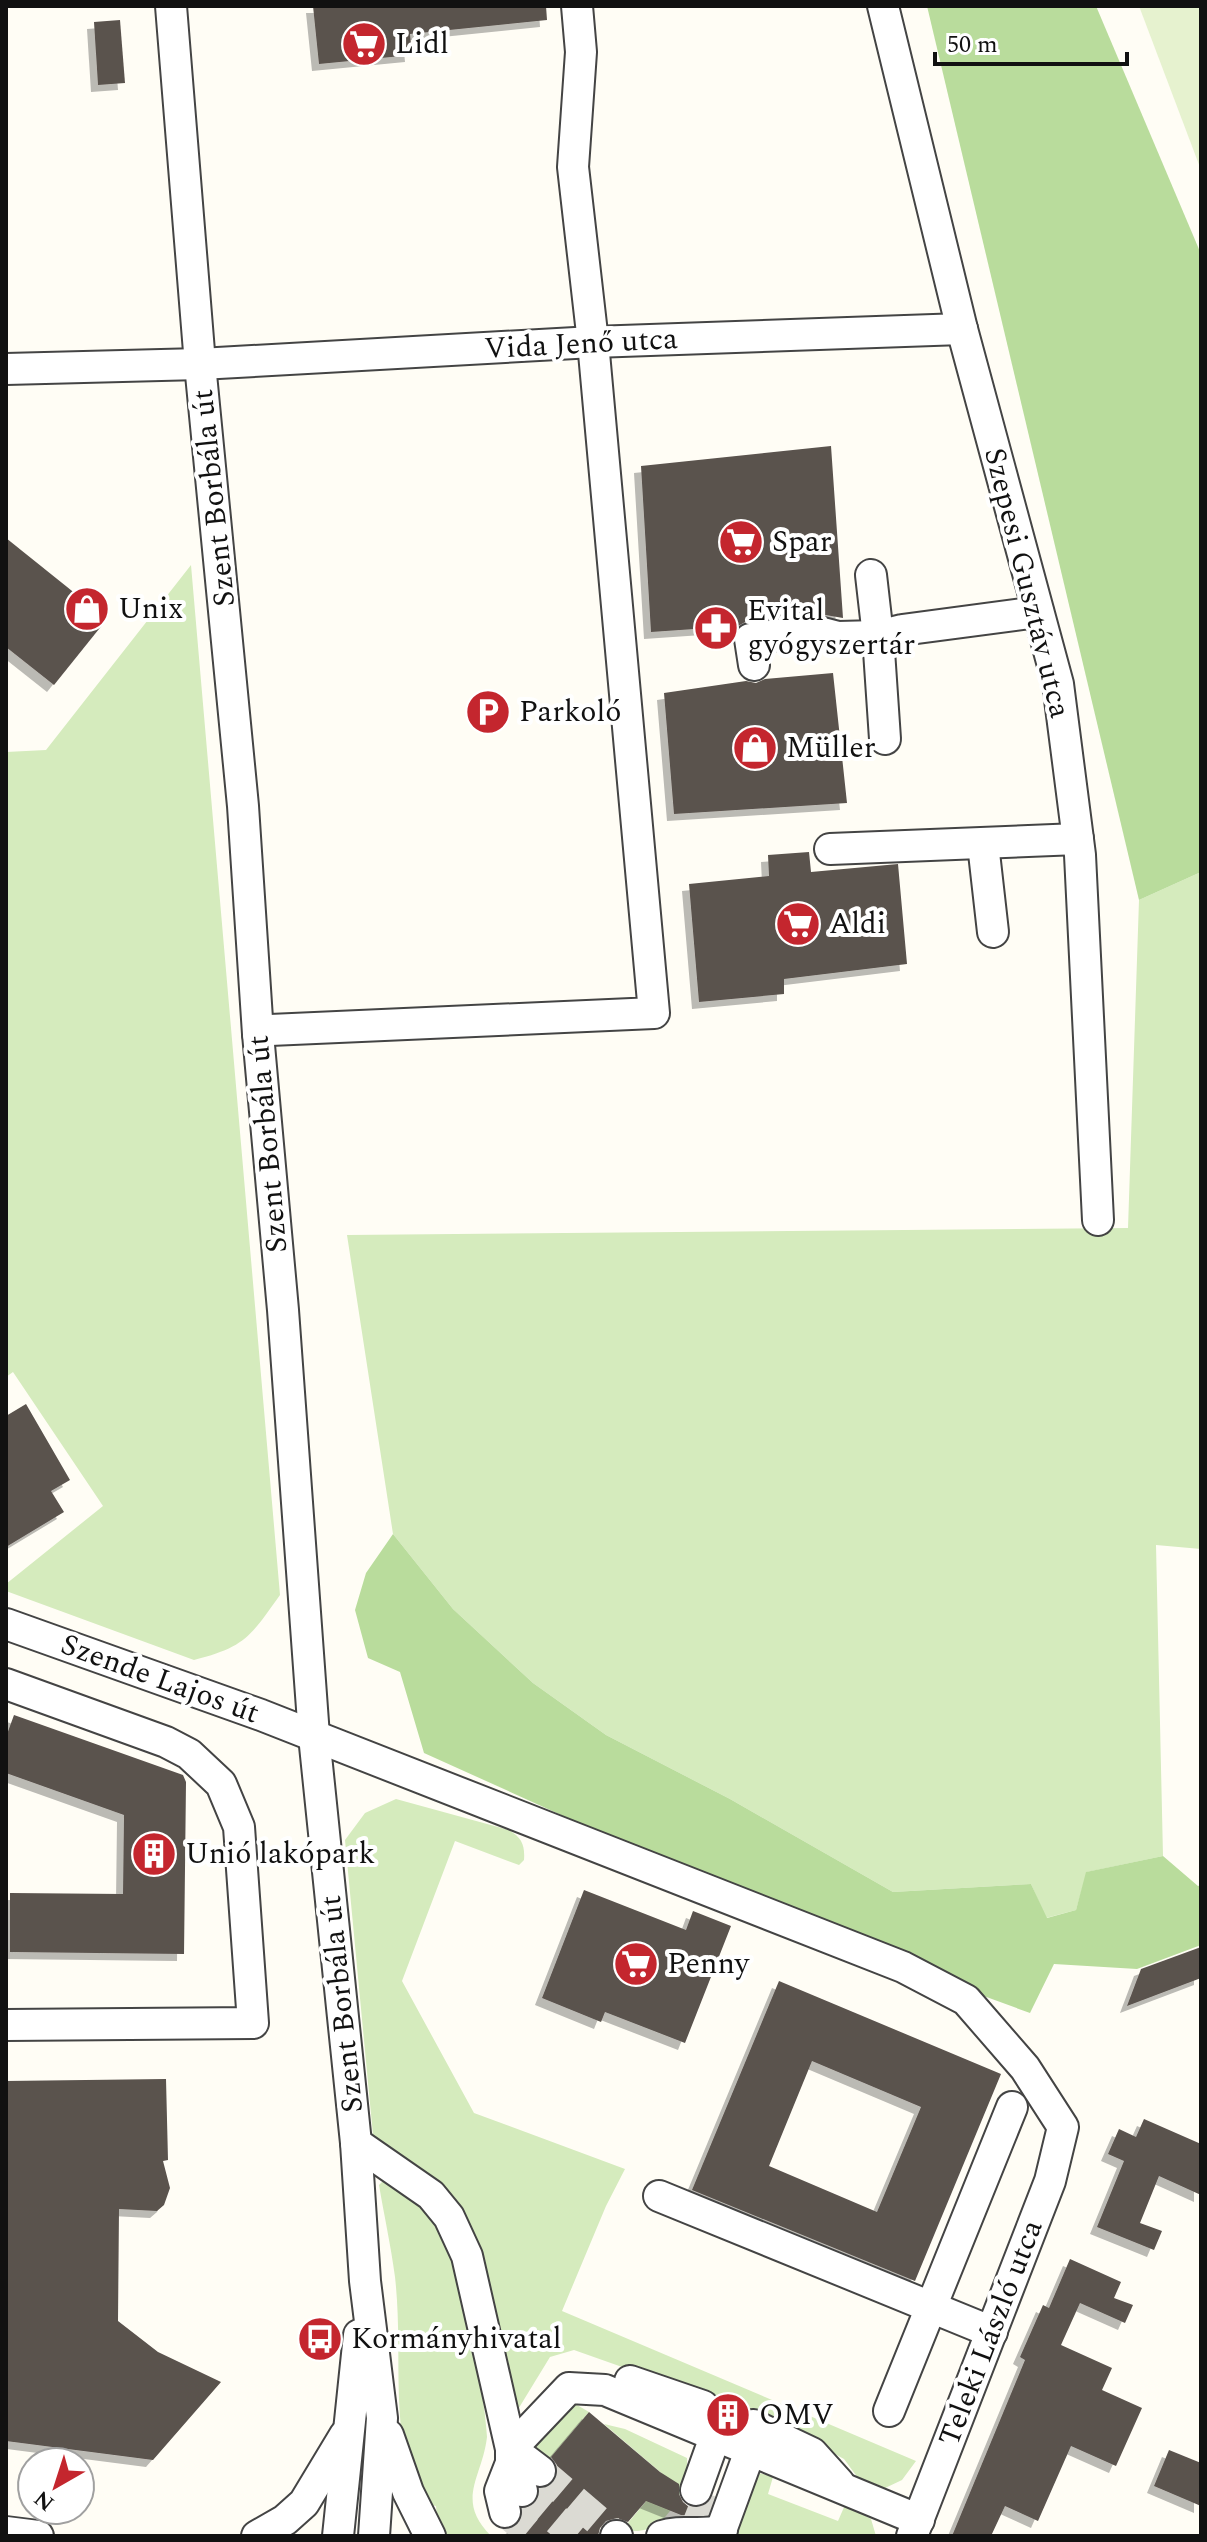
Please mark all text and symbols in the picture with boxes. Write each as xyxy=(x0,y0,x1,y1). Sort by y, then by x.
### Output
scale bar xyxy=(935,16,1127,66)
supermarket icon: Lidl xyxy=(340,20,388,68)
place label: Lidl xyxy=(395,21,449,67)
text: 50 m xyxy=(947,27,998,63)
street label: Vida Jenő utca xyxy=(483,316,679,372)
street label: Szent Borbála út xyxy=(180,387,248,609)
street label: Szepesi Gusztáv utca xyxy=(971,443,1083,723)
supermarket icon: Spar xyxy=(717,518,765,566)
place label: Spar xyxy=(772,519,832,565)
shop icon: Unix xyxy=(63,585,111,633)
place label: Unix xyxy=(118,586,183,632)
place label: Evital gyógyszertár xyxy=(747,588,915,668)
pharmacy icon: Evital gyógyszertár xyxy=(692,604,740,652)
parking icon: Parkoló xyxy=(464,688,512,736)
place label: Parkoló xyxy=(519,689,621,735)
shop icon: Müller xyxy=(731,724,779,772)
place label: Müller xyxy=(786,725,876,771)
supermarket icon: Aldi xyxy=(774,900,822,948)
place label: Aldi xyxy=(829,901,886,947)
street label: Szent Borbála út xyxy=(236,1033,300,1255)
street label: Szende Lajos út xyxy=(54,1622,266,1736)
building icon: Unió lakópark xyxy=(130,1830,178,1878)
place label: Unió lakópark xyxy=(185,1831,375,1877)
street label: Szent Borbála út xyxy=(308,1893,376,2115)
supermarket icon: Penny xyxy=(612,1940,660,1988)
place label: Penny xyxy=(667,1941,751,1987)
street label: Teleki László utca xyxy=(927,2213,1055,2453)
bus stop icon: Kormányhivatal xyxy=(296,2315,344,2363)
place label: Kormányhivatal xyxy=(351,2316,562,2362)
building icon: OMV xyxy=(704,2391,752,2439)
place label: OMV xyxy=(759,2392,834,2438)
north arrow xyxy=(16,2446,96,2526)
text: N xyxy=(27,2482,62,2519)

